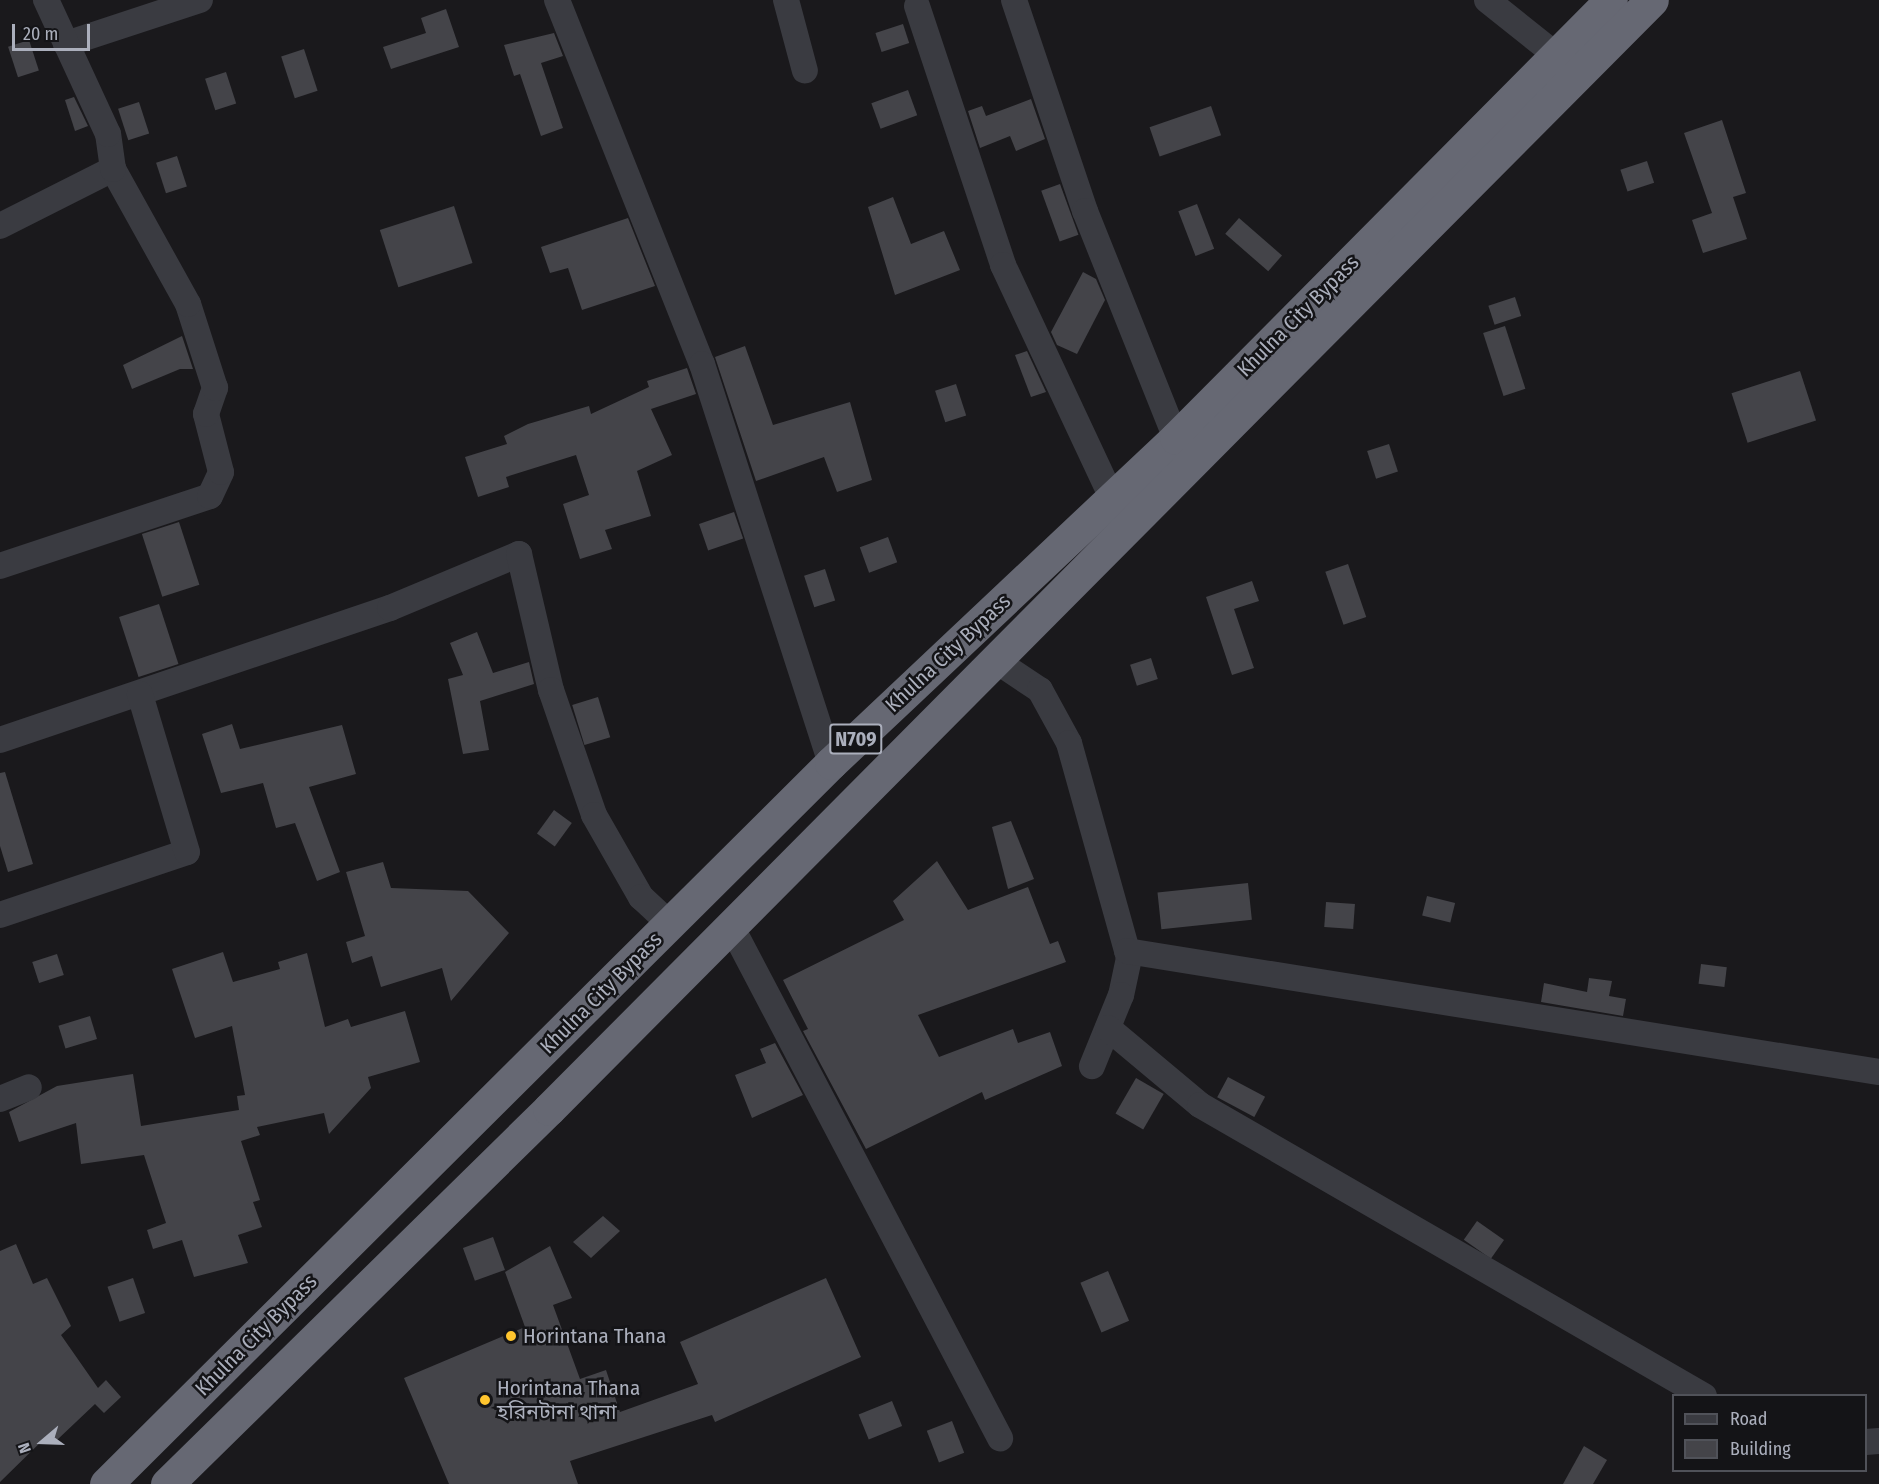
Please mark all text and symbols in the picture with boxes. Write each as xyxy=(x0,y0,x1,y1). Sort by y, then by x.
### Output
scale bar xyxy=(15,12,93,50)
text: 20 m xyxy=(23,23,58,45)
street label: Khulna City Bypass xyxy=(1232,250,1364,382)
street label: Khulna City Bypass xyxy=(880,589,1016,717)
road number: N709 xyxy=(829,722,883,756)
street label: Khulna City Bypass xyxy=(535,927,667,1059)
street label: Khulna City Bypass xyxy=(190,1269,322,1401)
place label: Horintana Thana xyxy=(523,1323,666,1349)
marker: Horintana Thana xyxy=(504,1329,518,1343)
place label: Horintana Thana হরিনটানা থানা xyxy=(497,1375,640,1425)
marker: Horintana Thana হরিনটানা থানা xyxy=(478,1393,492,1407)
legend xyxy=(1672,1394,1867,1472)
text: Road xyxy=(1730,1408,1767,1430)
north arrow xyxy=(12,1412,72,1472)
text: Building xyxy=(1730,1438,1791,1460)
text: N xyxy=(14,1440,35,1456)

